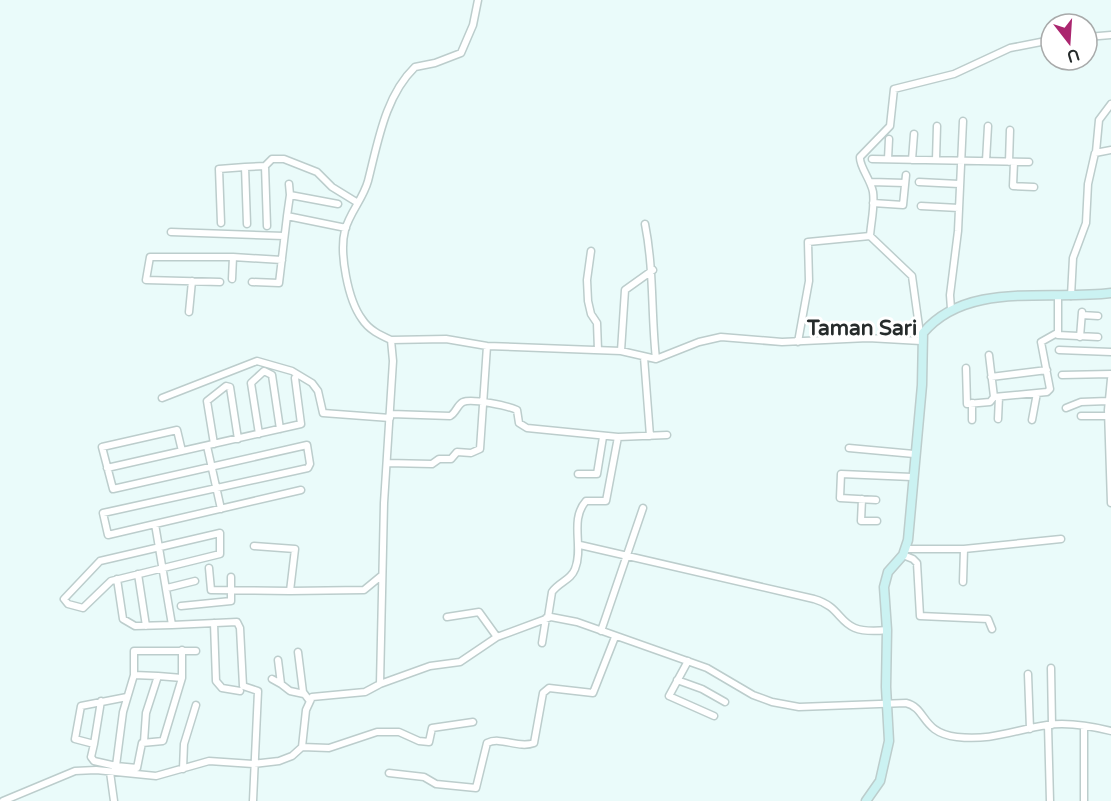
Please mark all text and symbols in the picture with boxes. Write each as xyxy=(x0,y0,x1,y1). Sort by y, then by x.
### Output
north arrow xyxy=(1039,12,1099,72)
text: U xyxy=(1064,44,1082,67)
district label: Taman Sari xyxy=(806,316,917,341)

